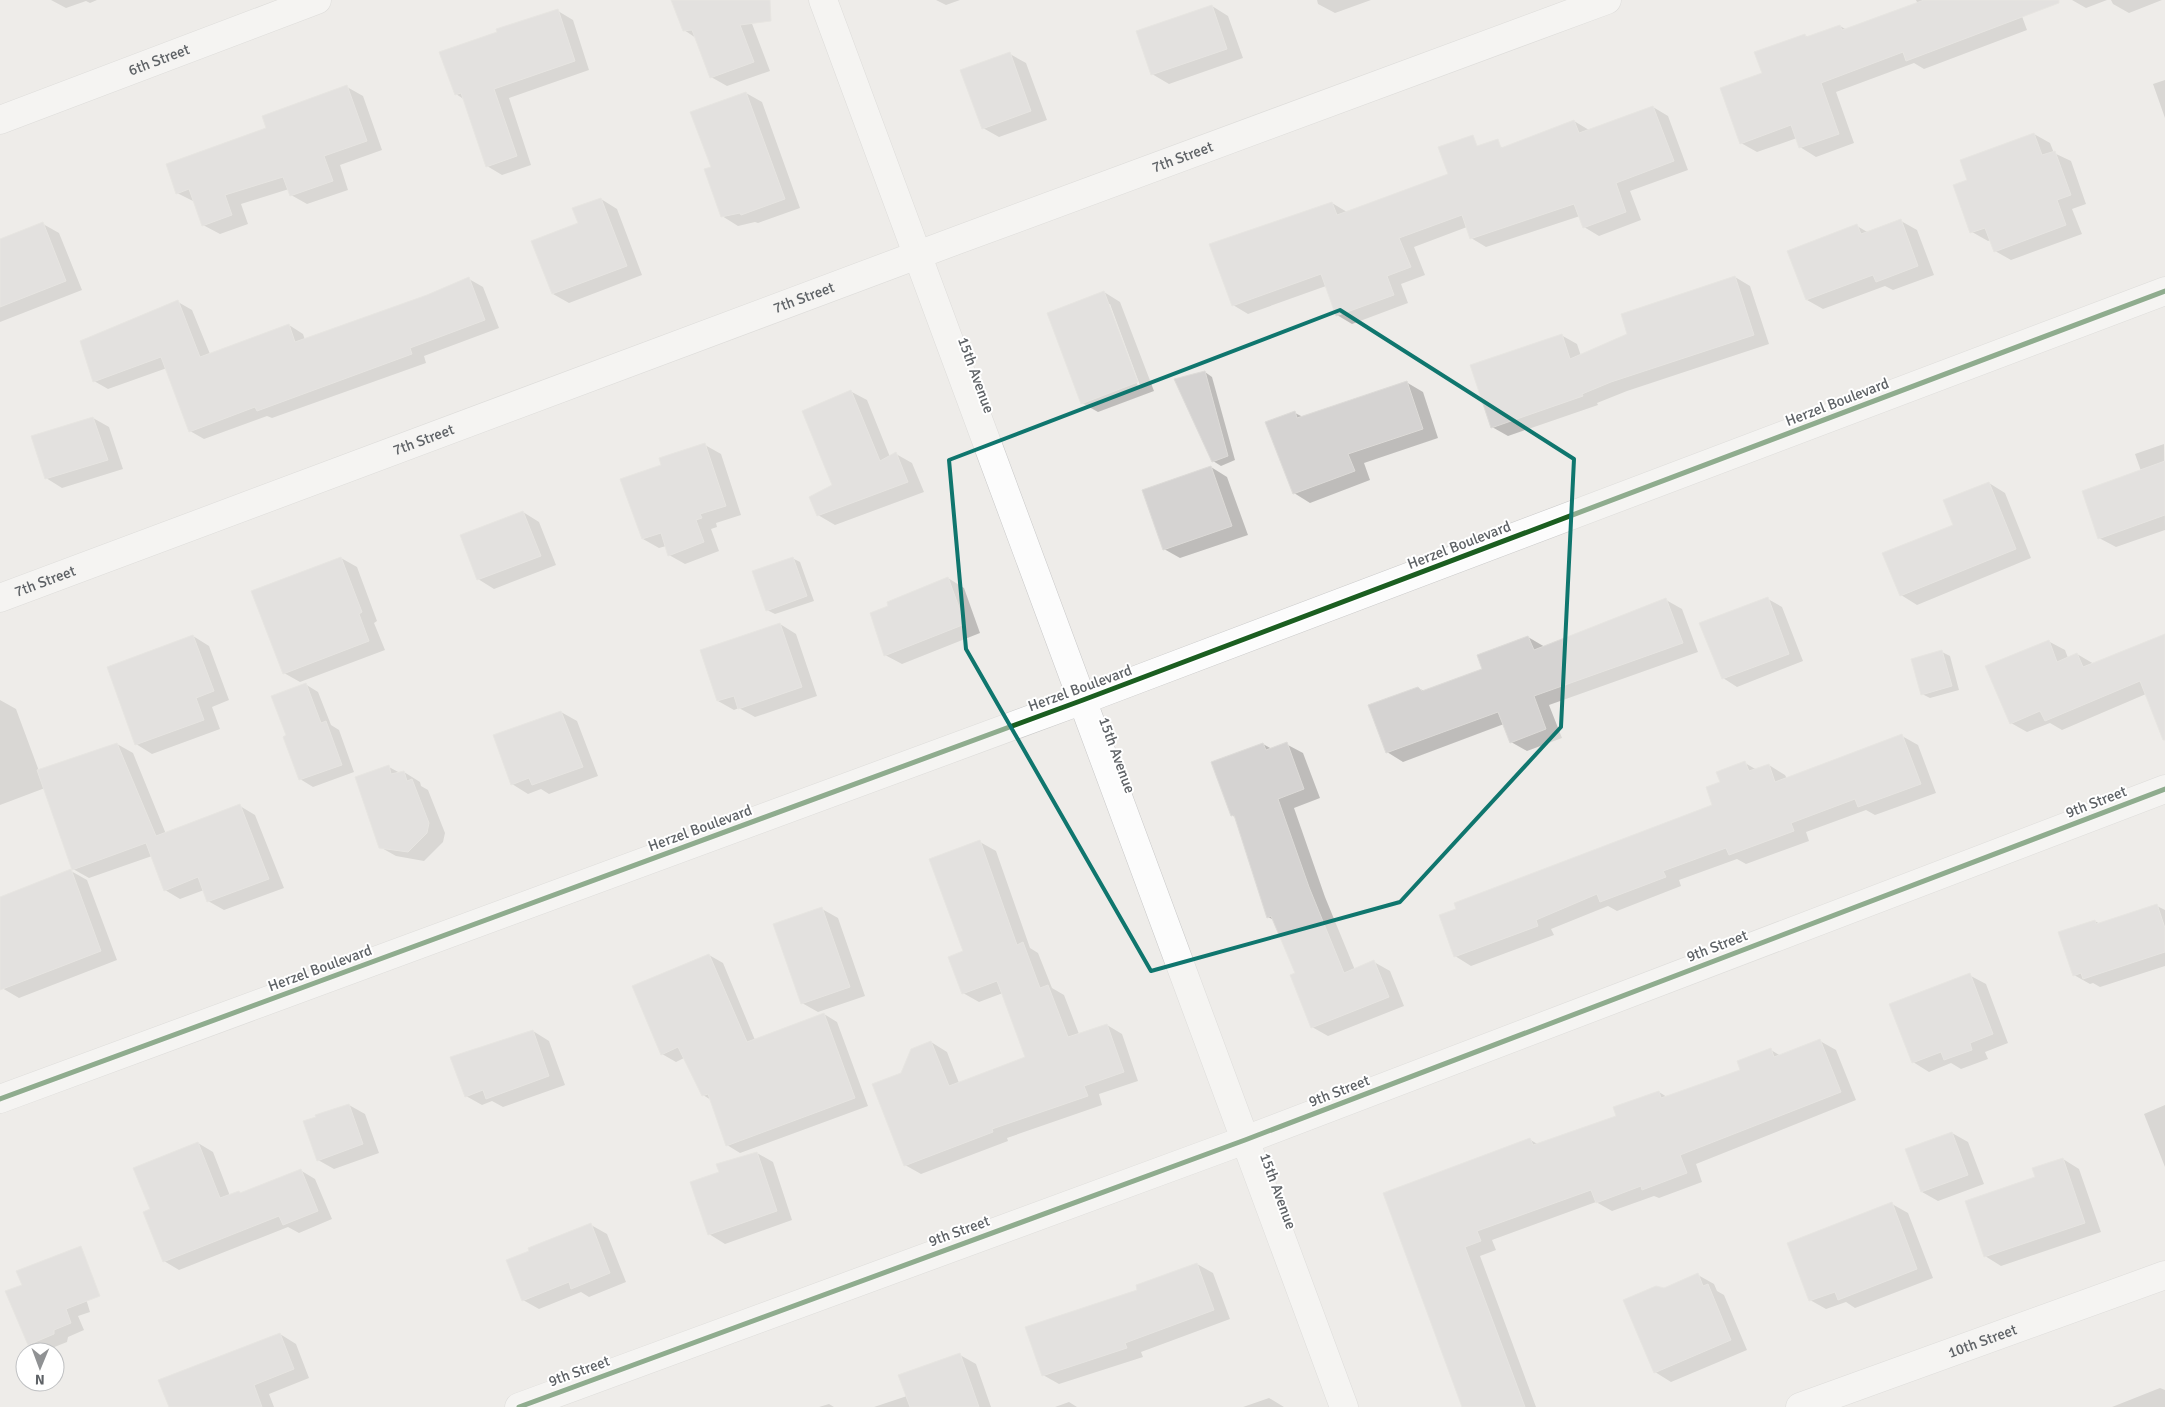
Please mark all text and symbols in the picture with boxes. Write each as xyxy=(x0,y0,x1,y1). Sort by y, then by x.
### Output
street label: 6th Street xyxy=(126,40,192,80)
street label: 7th Street xyxy=(1149,137,1216,176)
street label: 7th Street xyxy=(771,278,837,317)
street label: 15th Avenue xyxy=(954,334,998,416)
street label: Herzel Boulevard xyxy=(1783,374,1891,430)
street label: 7th Street xyxy=(390,420,456,459)
street label: Herzel Boulevard xyxy=(1405,517,1513,573)
street label: 7th Street xyxy=(12,562,78,601)
street label: Herzel Boulevard xyxy=(1026,661,1134,715)
street label: 15th Avenue xyxy=(1095,714,1139,796)
street label: 9th Street xyxy=(2063,782,2129,822)
street label: Herzel Boulevard xyxy=(646,801,754,855)
street label: 9th Street xyxy=(1684,926,1750,966)
street label: Herzel Boulevard xyxy=(266,941,374,995)
street label: 9th Street xyxy=(1306,1071,1372,1111)
street label: 15th Avenue xyxy=(1256,1150,1300,1232)
street label: 9th Street xyxy=(926,1212,992,1250)
street label: 10th Street xyxy=(1945,1320,2019,1362)
north arrow xyxy=(15,1342,65,1392)
street label: 9th Street xyxy=(546,1352,612,1390)
text: N xyxy=(35,1371,45,1388)

